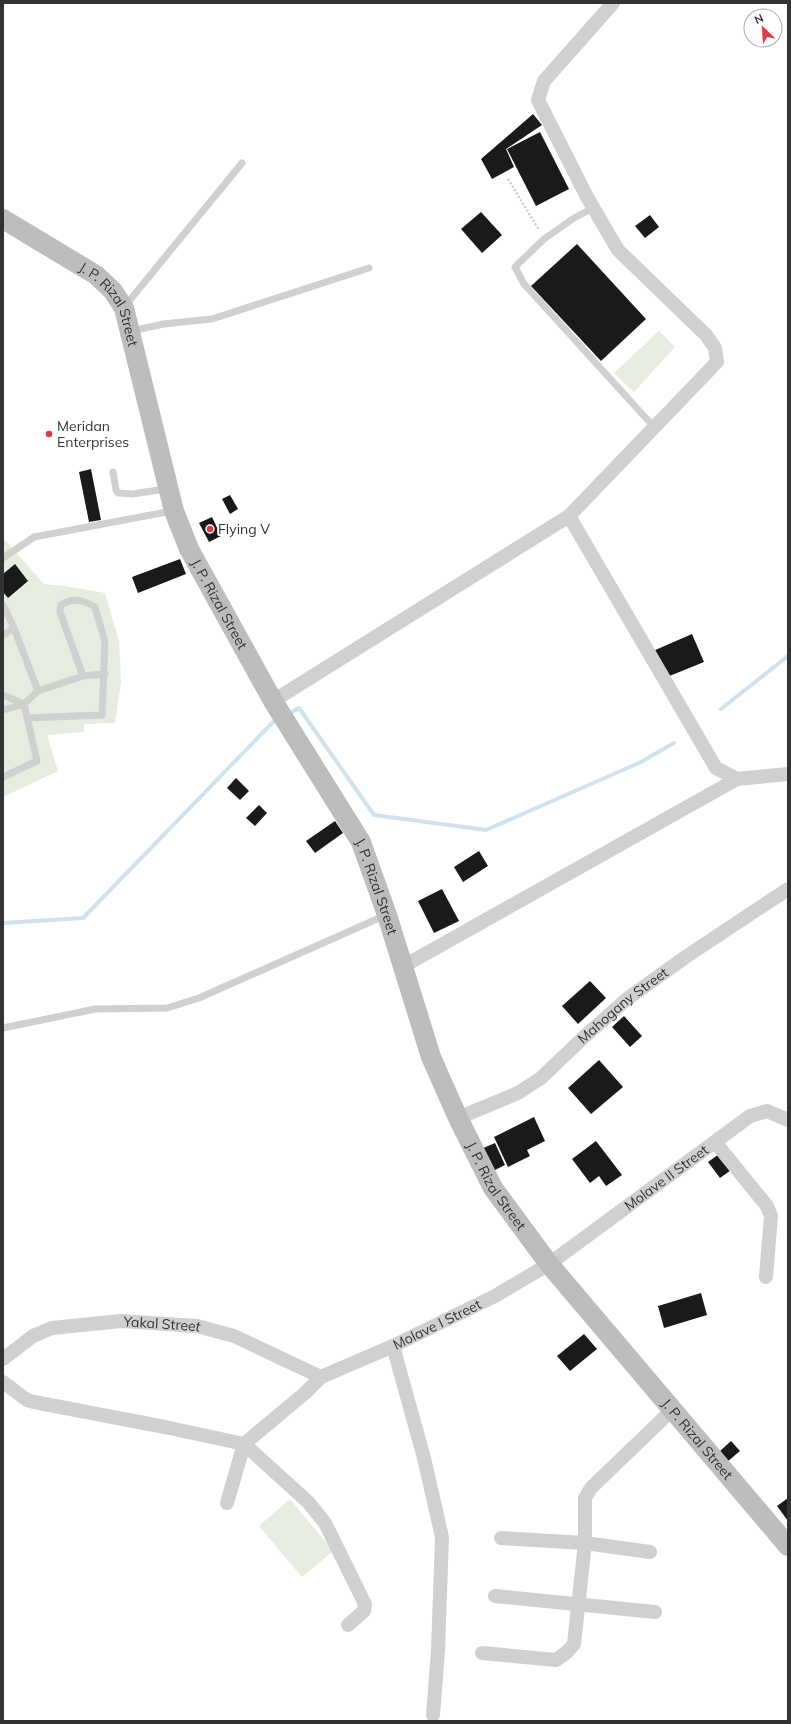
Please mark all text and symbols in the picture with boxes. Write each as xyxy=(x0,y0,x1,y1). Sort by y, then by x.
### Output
north arrow xyxy=(743,8,783,48)
text: N xyxy=(752,11,765,27)
street label: J. P. Rizal Street xyxy=(76,258,142,348)
place label: Meridan Enterprises xyxy=(57,417,129,451)
marker: Meridan Enterprises xyxy=(44,429,54,439)
place label: Flying V xyxy=(218,520,270,538)
marker: Flying V xyxy=(205,524,215,534)
street label: J. P. Rizal Street xyxy=(187,556,252,653)
street label: J. P. Rizal Street xyxy=(352,834,402,937)
street label: Mahogany Street xyxy=(574,963,672,1047)
street label: J. P. Rizal Street xyxy=(462,1139,530,1234)
street label: Molave II Street xyxy=(621,1141,712,1215)
street label: Molave I Street xyxy=(390,1295,484,1354)
street label: Yakal Street xyxy=(122,1312,203,1336)
street label: J. P. Rizal Street xyxy=(658,1395,737,1483)

